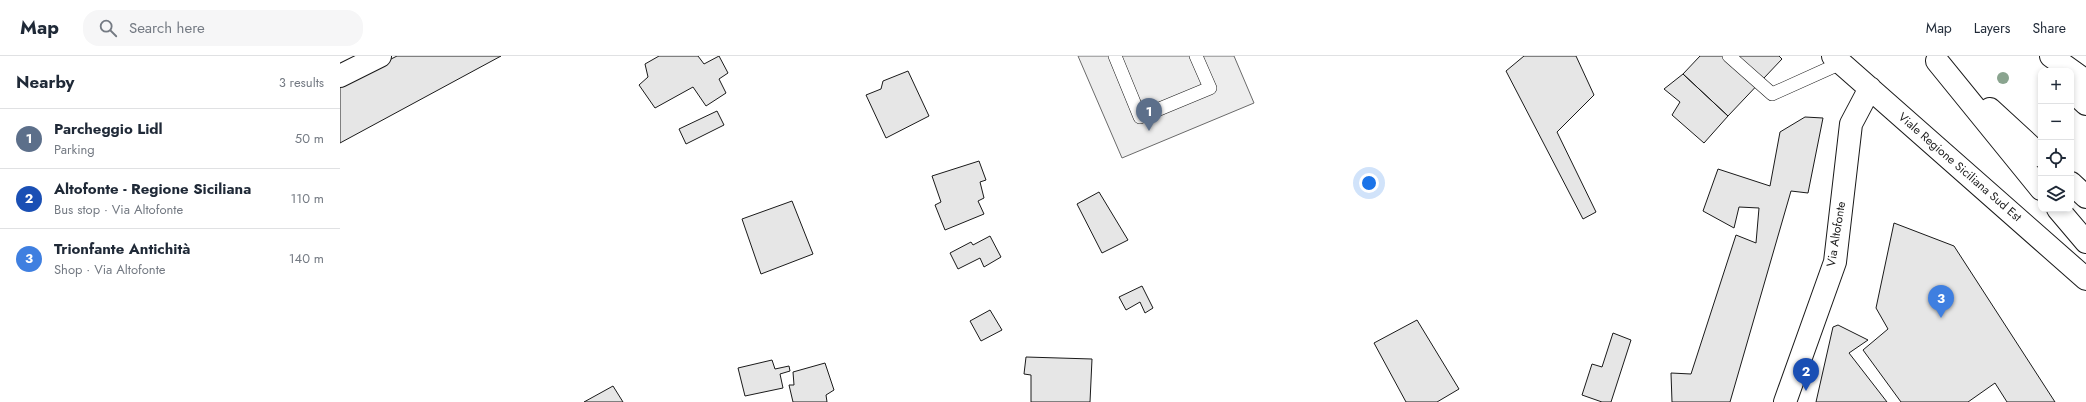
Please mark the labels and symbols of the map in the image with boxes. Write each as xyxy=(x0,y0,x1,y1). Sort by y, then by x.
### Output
pin: 1 xyxy=(1136,98,1162,131)
street label: Viale Regione Siciliana Sud Est xyxy=(1894,108,2026,226)
your location xyxy=(1359,173,1379,193)
street label: Via Altofonte xyxy=(1822,200,1850,268)
pin: 3 xyxy=(1928,285,1954,318)
pin: 2 xyxy=(1793,358,1819,391)

